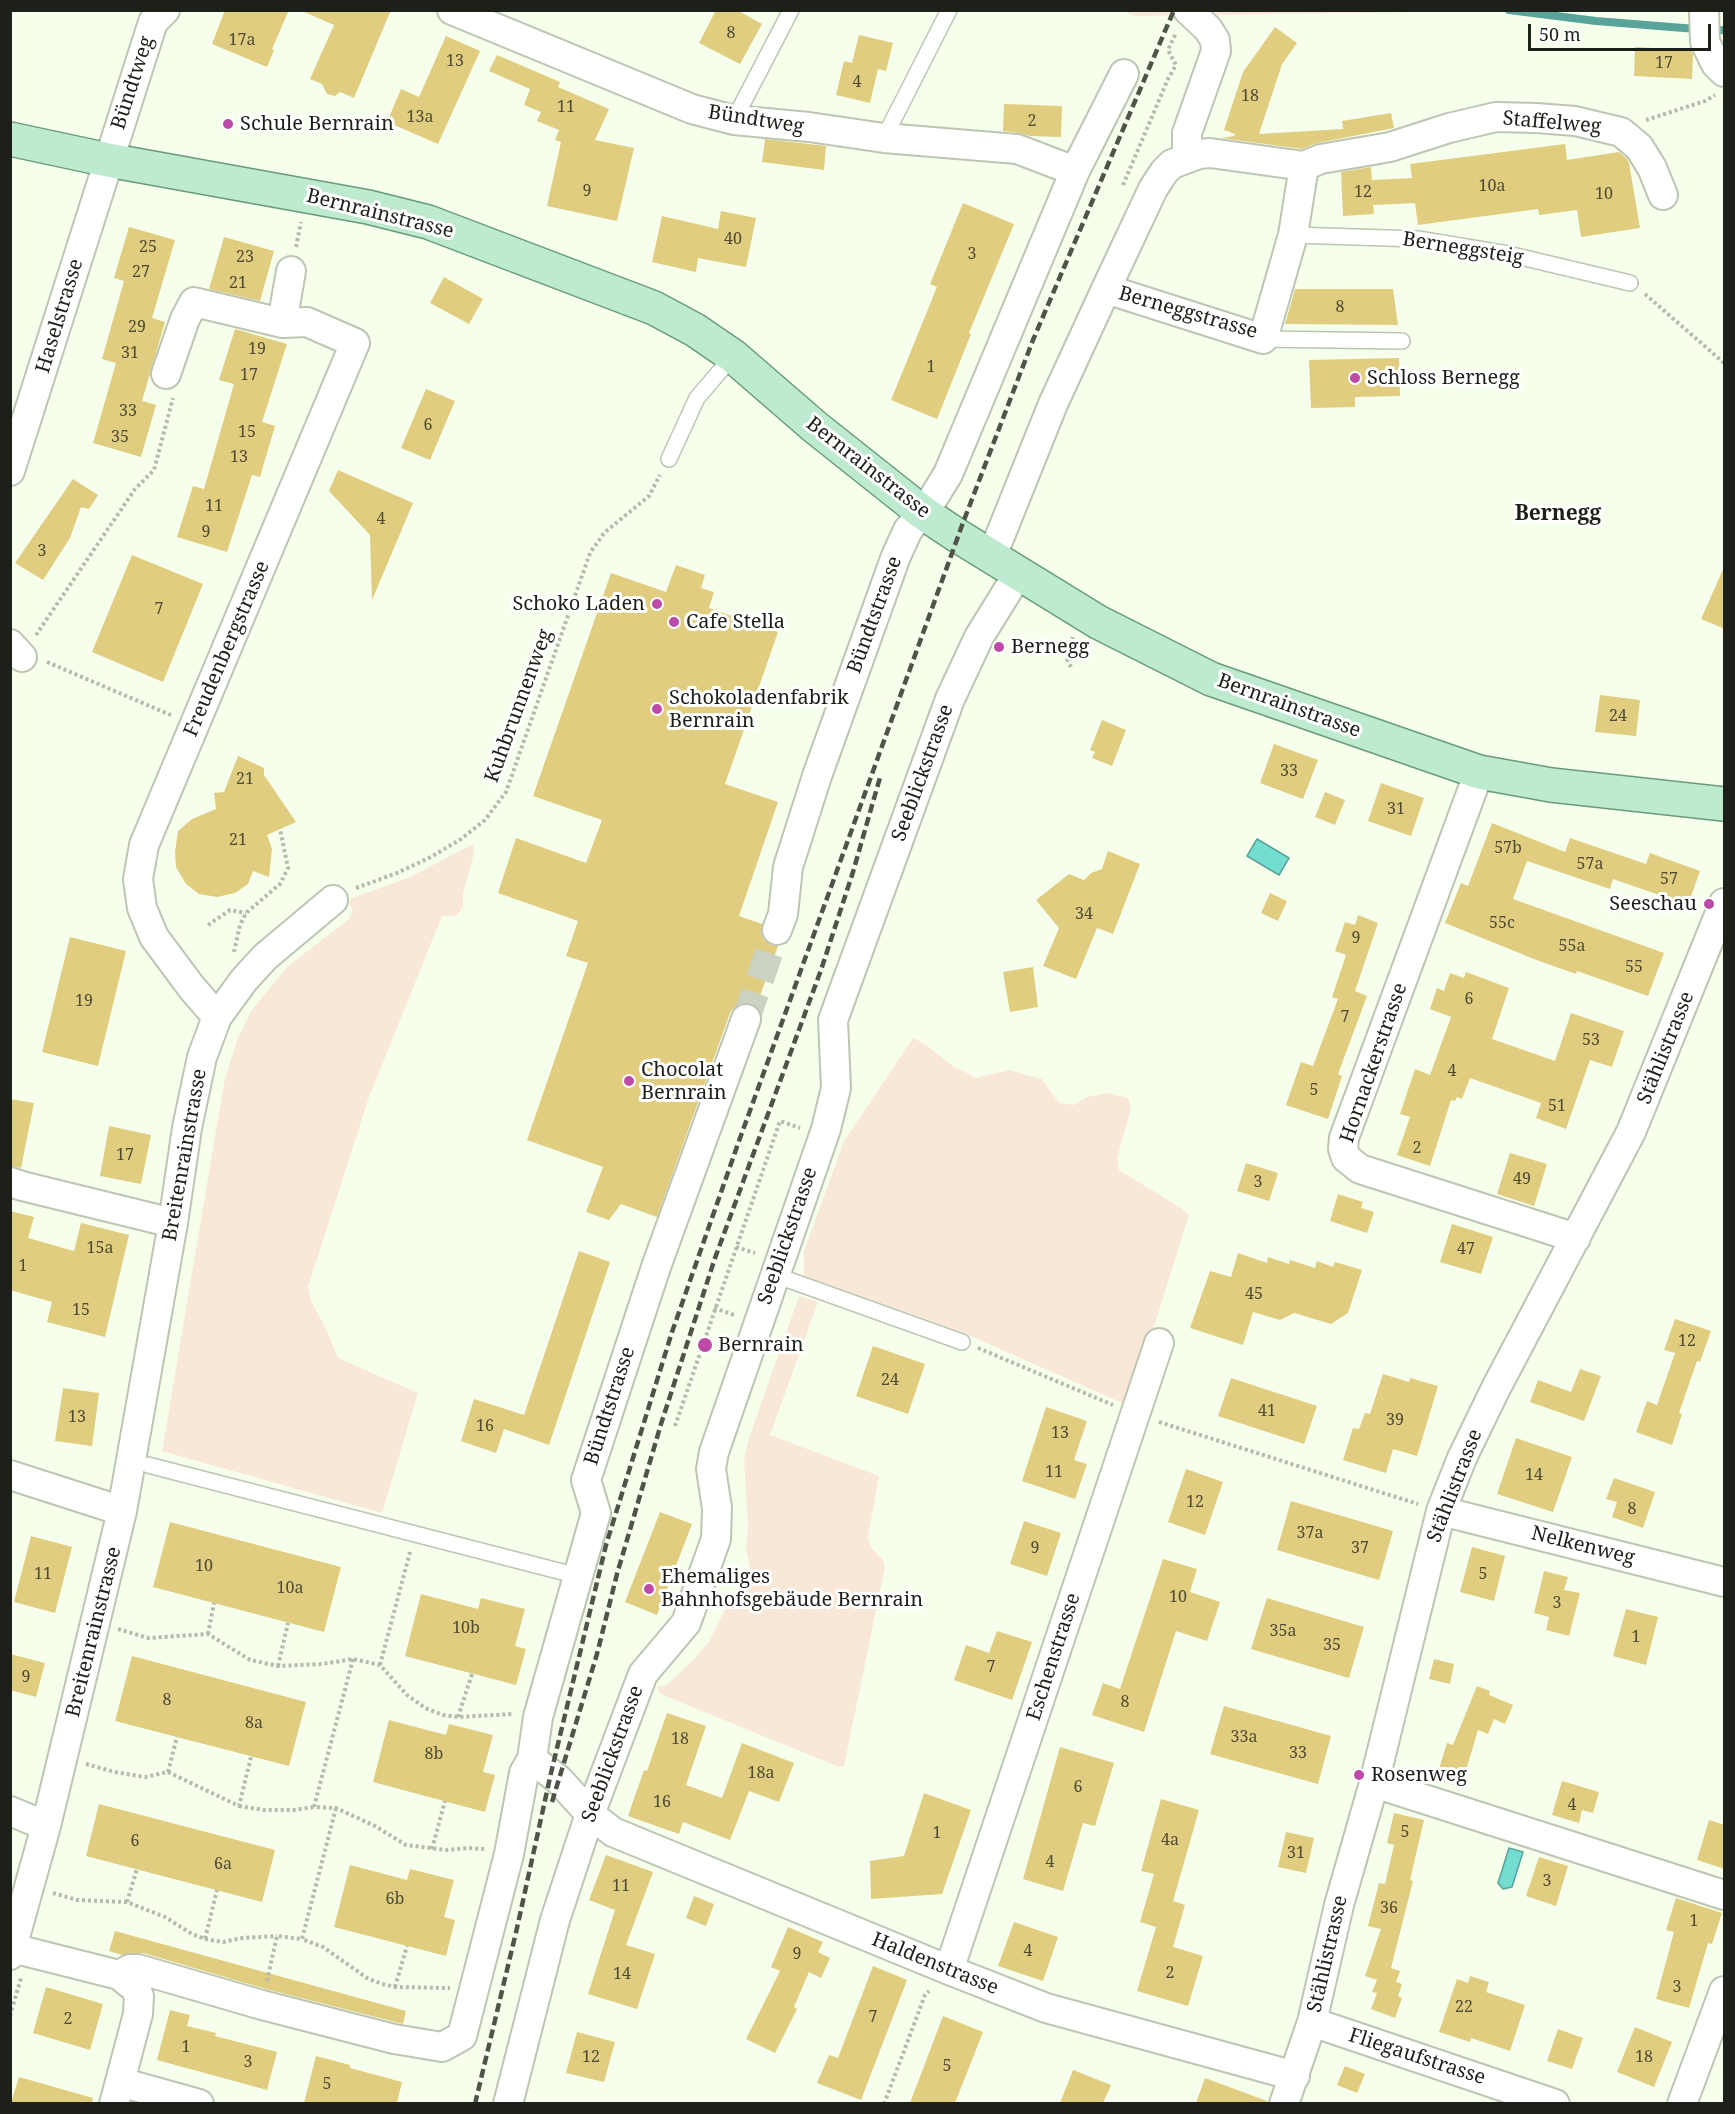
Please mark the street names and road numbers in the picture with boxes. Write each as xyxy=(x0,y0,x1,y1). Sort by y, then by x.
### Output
street label: Bündtweg xyxy=(107,33,159,133)
street label: Bündtweg xyxy=(706,101,806,139)
street label: Staffelweg xyxy=(1502,107,1602,139)
street label: Bernrainstrasse xyxy=(304,184,456,244)
street label: Berneggsteig xyxy=(1401,228,1525,270)
street label: Haselstrasse xyxy=(31,256,89,376)
street label: Berneggstrasse xyxy=(1116,282,1260,344)
street label: Bernrainstrasse xyxy=(801,412,935,524)
street label: Bündtstrasse xyxy=(843,553,907,677)
street label: Freudenbergstrasse xyxy=(179,557,275,741)
street label: Kuhbrunnenweg xyxy=(480,626,558,786)
street label: Bernrainstrasse xyxy=(1214,669,1364,743)
street label: Seeblickstrasse xyxy=(887,701,959,845)
street label: Hornackerstrasse xyxy=(1335,980,1413,1146)
street label: Stählistrasse xyxy=(1632,988,1700,1108)
street label: Breitenrainstrasse xyxy=(158,1067,212,1243)
street label: Seeblickstrasse xyxy=(753,1164,823,1308)
street label: Bündtstrasse xyxy=(580,1344,640,1468)
street label: Stählistrasse xyxy=(1422,1426,1488,1546)
street label: Nelkenweg xyxy=(1529,1522,1637,1570)
street label: Breitenrainstrasse xyxy=(61,1544,127,1720)
street label: Eschenstrasse xyxy=(1022,1590,1086,1724)
street label: Seeblickstrasse xyxy=(577,1682,649,1826)
street label: Stählistrasse xyxy=(1303,1893,1353,2015)
street label: Haldenstrasse xyxy=(868,1928,1002,2000)
street label: Fliegaufstrasse xyxy=(1346,2024,1488,2090)

